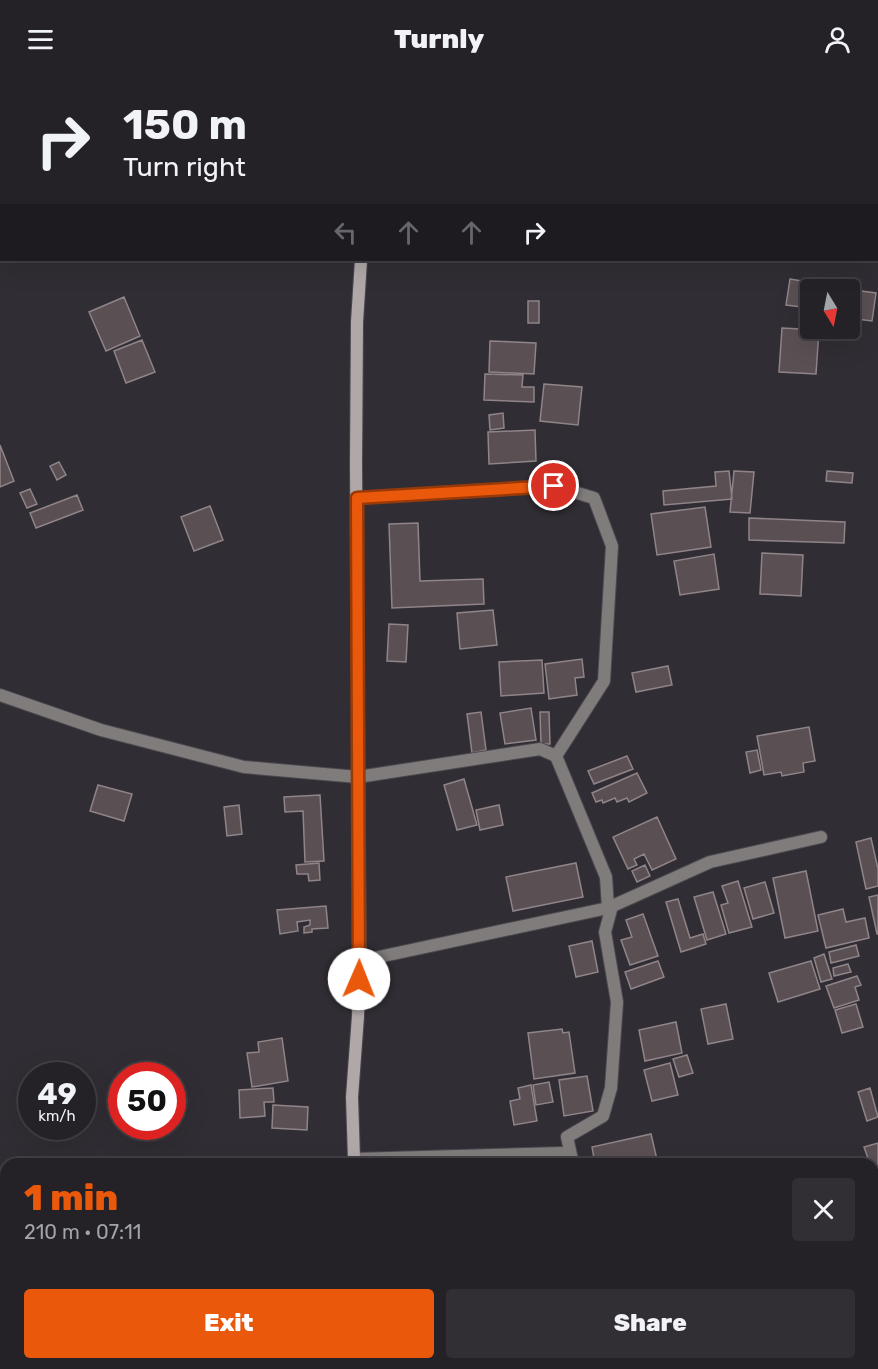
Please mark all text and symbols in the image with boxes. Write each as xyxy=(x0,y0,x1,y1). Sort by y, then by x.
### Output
icon: menu xyxy=(24,23,57,56)
text: Turnly xyxy=(394,23,484,55)
icon: person xyxy=(821,23,854,56)
text: 150 m xyxy=(123,100,247,150)
icon: right xyxy=(24,102,102,180)
text: Turn right xyxy=(123,151,246,183)
icon: left xyxy=(329,216,362,249)
icon: ahead xyxy=(392,216,425,249)
icon: ahead xyxy=(455,216,488,249)
icon: right xyxy=(518,216,551,249)
north arrow xyxy=(800,279,860,339)
map controls xyxy=(800,279,860,339)
pin xyxy=(528,460,579,511)
icon: arrive xyxy=(537,469,570,502)
position arrow xyxy=(327,947,391,1011)
speed limit sign: 50 xyxy=(108,1062,186,1140)
text: 49 xyxy=(37,1076,77,1112)
text: km/h xyxy=(38,1107,76,1125)
text: 1 min xyxy=(24,1176,118,1219)
button: close xyxy=(792,1178,855,1241)
text: 210 m · 07:11 xyxy=(24,1220,141,1244)
button: Exit xyxy=(24,1289,434,1358)
button: Share xyxy=(446,1289,855,1358)

